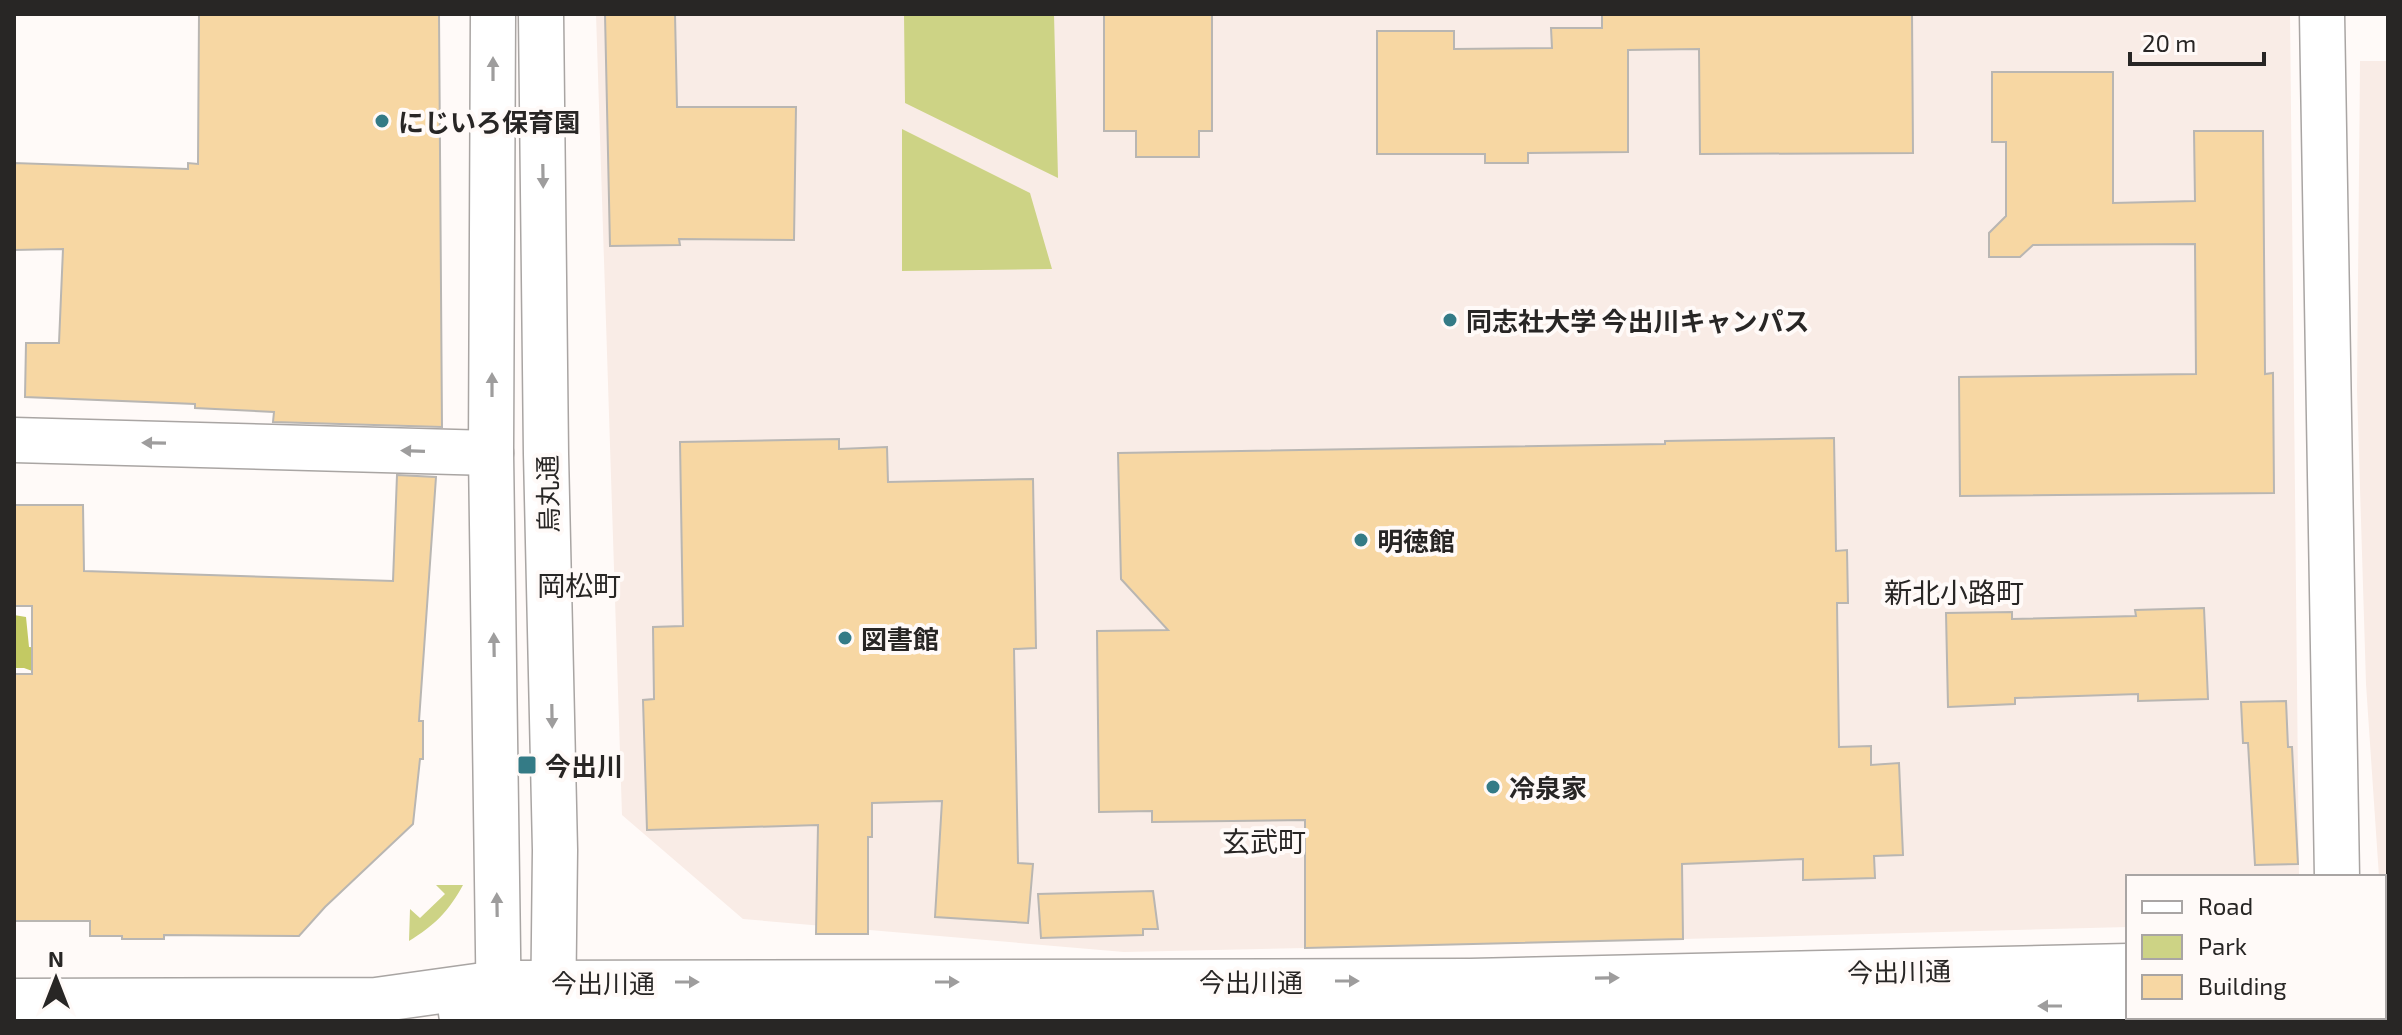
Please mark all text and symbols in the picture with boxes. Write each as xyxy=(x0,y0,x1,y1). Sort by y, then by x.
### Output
scale bar xyxy=(2130,16,2264,66)
text: 20 m xyxy=(2142,28,2196,57)
one-way arrow xyxy=(487,56,499,81)
place label: にじいろ保育園 xyxy=(398,106,580,137)
marker: にじいろ保育園 xyxy=(373,112,391,130)
one-way arrow xyxy=(537,164,549,189)
place label: 同志社大学 今出川キャンパス xyxy=(1466,305,1810,336)
marker: 同志社大学 今出川キャンパス xyxy=(1441,311,1459,329)
one-way arrow xyxy=(486,372,498,397)
one-way arrow xyxy=(141,437,166,450)
one-way arrow xyxy=(400,445,425,458)
street label: 烏丸通 xyxy=(531,455,563,533)
place label: 明徳館 xyxy=(1377,525,1455,556)
marker: 明徳館 xyxy=(1352,531,1370,549)
district label: 岡松町 xyxy=(537,568,621,602)
district label: 新北小路町 xyxy=(1884,575,2024,609)
place label: 図書館 xyxy=(861,623,939,654)
marker: 図書館 xyxy=(836,629,854,647)
one-way arrow xyxy=(488,632,500,657)
one-way arrow xyxy=(546,704,558,729)
place label: 今出川 xyxy=(545,750,623,781)
marker: 今出川 xyxy=(516,754,538,776)
place label: 冷泉家 xyxy=(1509,772,1587,803)
marker: 冷泉家 xyxy=(1484,778,1502,796)
district label: 玄武町 xyxy=(1222,824,1306,858)
legend xyxy=(2126,875,2386,1019)
text: Road xyxy=(2198,891,2253,920)
one-way arrow xyxy=(491,892,504,917)
text: Park xyxy=(2198,931,2247,960)
north arrow xyxy=(16,939,96,1019)
text: N xyxy=(48,945,64,971)
street label: 今出川通 xyxy=(1847,955,1951,987)
street label: 今出川通 xyxy=(1199,966,1303,997)
street label: 今出川通 xyxy=(551,967,655,998)
one-way arrow xyxy=(1595,971,1620,984)
text: Building xyxy=(2198,971,2287,1000)
one-way arrow xyxy=(1335,975,1360,987)
one-way arrow xyxy=(675,976,700,988)
one-way arrow xyxy=(935,976,960,988)
one-way arrow xyxy=(2037,1000,2062,1012)

